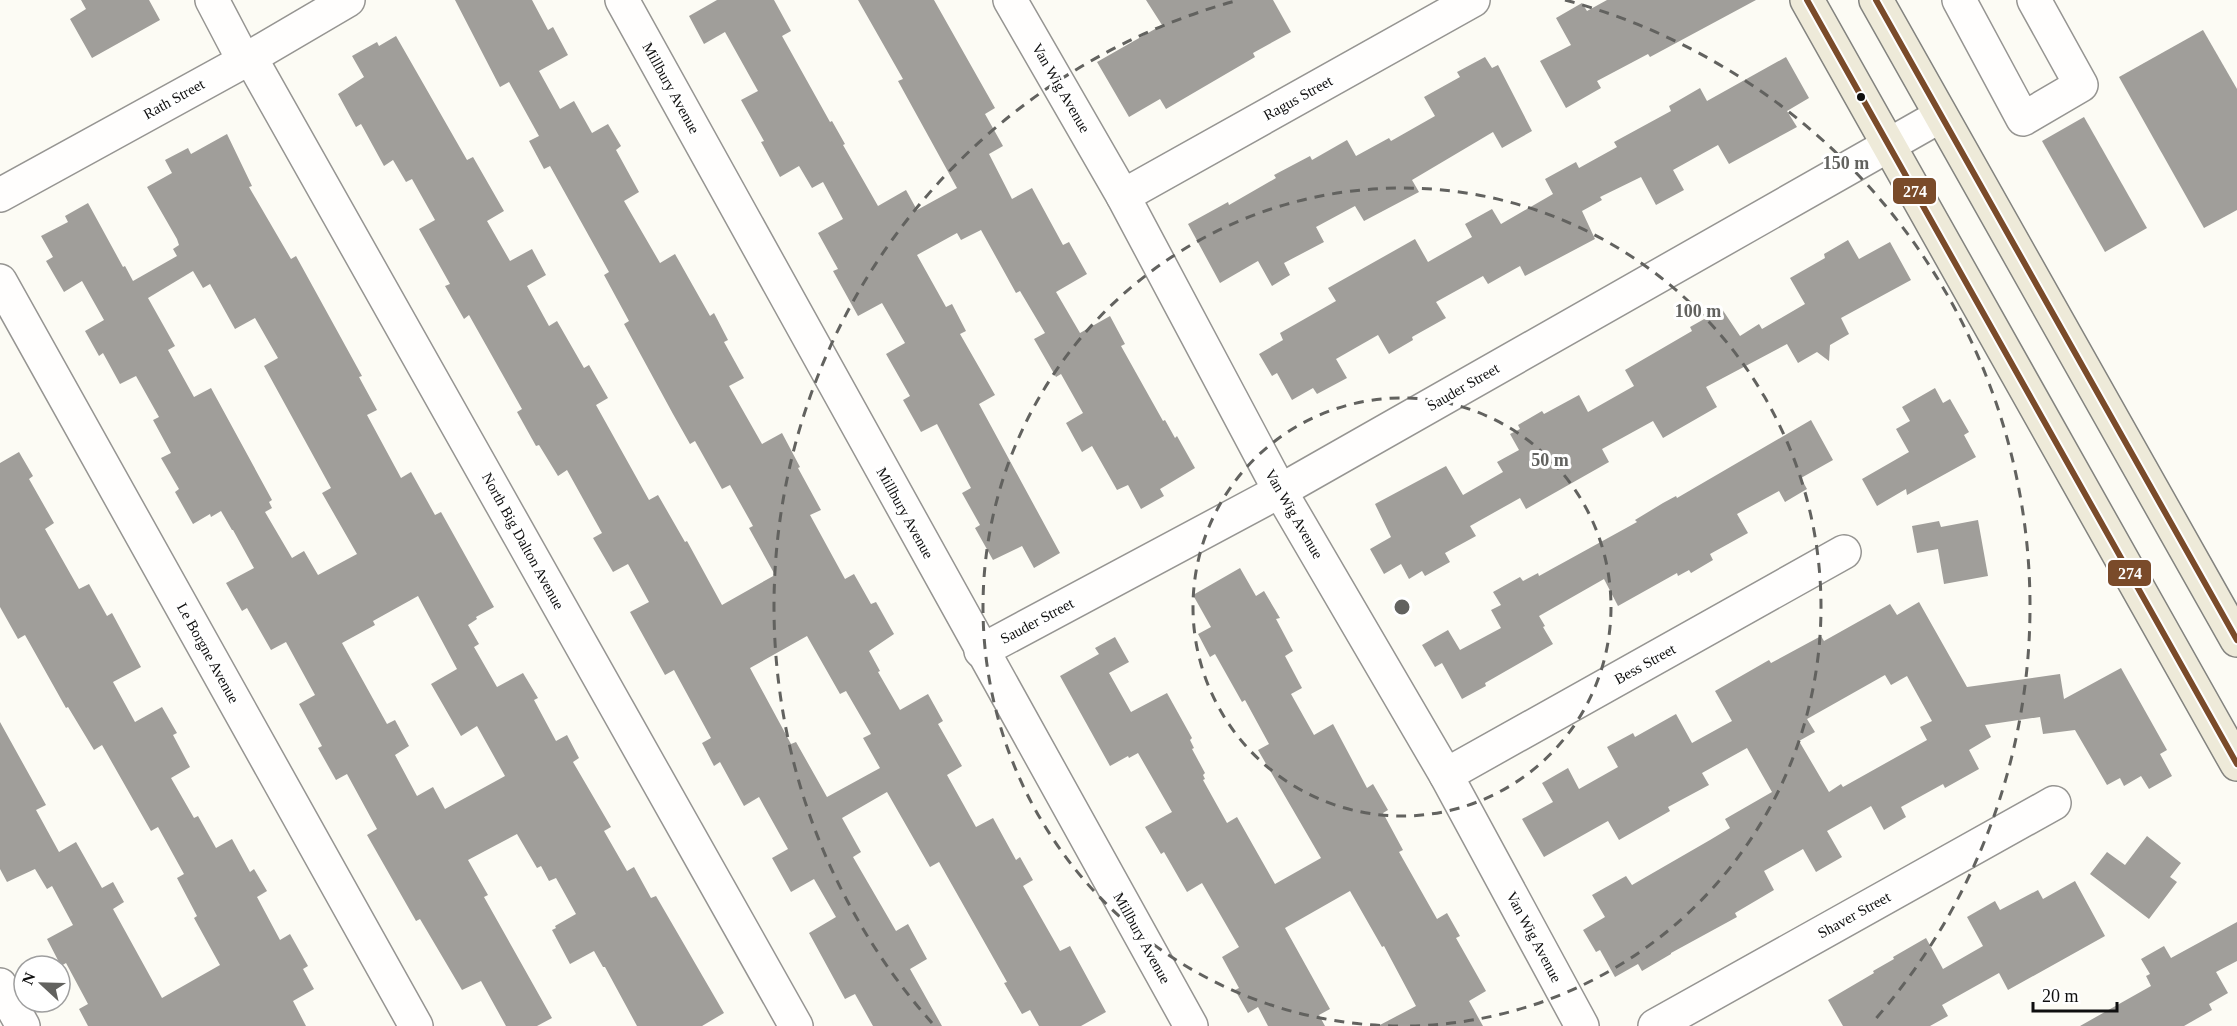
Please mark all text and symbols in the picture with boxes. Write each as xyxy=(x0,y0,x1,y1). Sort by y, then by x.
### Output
street label: Millbury Avenue xyxy=(639,40,703,137)
street label: Van Wig Avenue xyxy=(1029,40,1093,136)
street label: Ragus Street xyxy=(1261,72,1336,123)
street label: Rath Street xyxy=(141,75,208,122)
unlabelled marker xyxy=(1855,91,1867,103)
text: 150 m xyxy=(1823,153,1869,173)
line badge: 274 xyxy=(1892,177,1937,205)
text: 274 xyxy=(1903,183,1927,200)
text: 100 m xyxy=(1675,301,1721,321)
street label: Sauder Street xyxy=(1424,360,1503,414)
text: 50 m xyxy=(1531,450,1569,470)
street label: Millbury Avenue xyxy=(873,465,937,562)
street label: Van Wig Avenue xyxy=(1262,466,1326,562)
street label: North Big Dalton Avenue xyxy=(479,470,567,612)
line badge: 274 xyxy=(2107,559,2152,587)
text: 274 xyxy=(2118,565,2142,582)
street label: Sauder Street xyxy=(998,595,1077,647)
centre of rings xyxy=(1392,597,1412,617)
street label: Le Borgne Avenue xyxy=(174,600,242,706)
street label: Bess Street xyxy=(1612,640,1679,687)
street label: Shaver Street xyxy=(1815,888,1894,941)
street label: Van Wig Avenue xyxy=(1503,889,1565,985)
street label: Millbury Avenue xyxy=(1110,890,1174,987)
north arrow xyxy=(12,954,72,1014)
text: N xyxy=(19,970,39,987)
scale bar xyxy=(2033,975,2117,1013)
text: 20 m xyxy=(2042,986,2079,1006)

